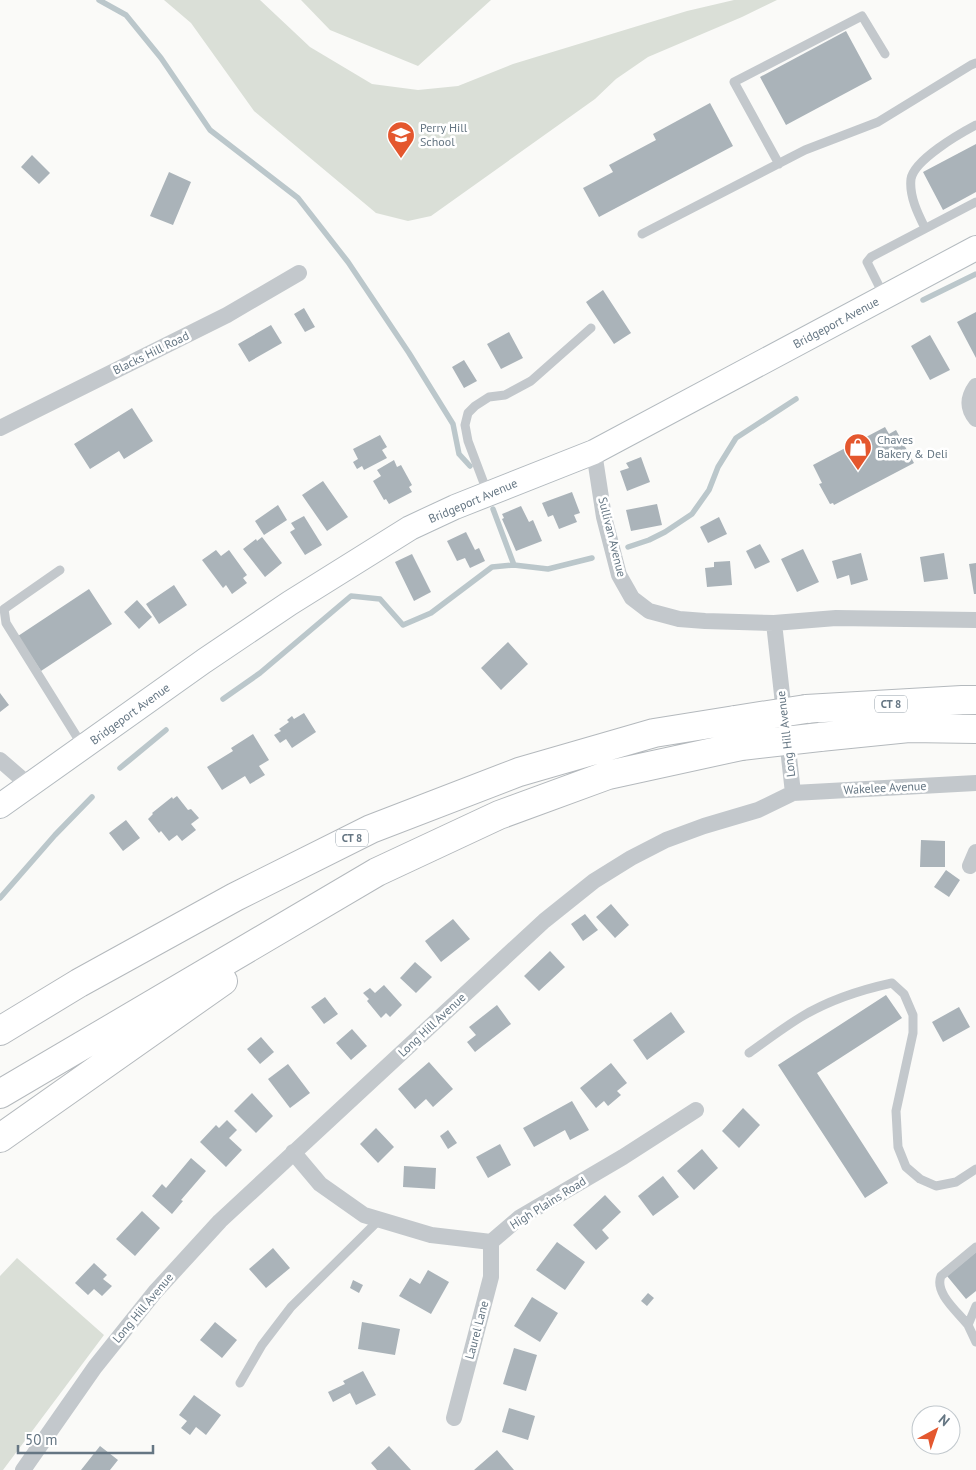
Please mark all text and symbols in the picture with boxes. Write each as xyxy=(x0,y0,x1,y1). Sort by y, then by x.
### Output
school or university icon: Perry Hill School xyxy=(386,120,416,159)
place label: Perry Hill School xyxy=(420,120,468,149)
street label: Bridgeport Avenue xyxy=(790,294,881,351)
street label: Blacks Hill Road xyxy=(110,328,191,377)
shop icon: Chaves Bakery & Deli xyxy=(843,432,873,471)
place label: Chaves Bakery & Deli xyxy=(877,432,948,461)
street label: Bridgeport Avenue xyxy=(426,475,519,526)
street label: Sullivan Avenue xyxy=(595,495,630,578)
street label: Bridgeport Avenue xyxy=(87,680,173,748)
street label: Long Hill Avenue xyxy=(773,690,798,778)
road number: CT 8 xyxy=(875,696,907,712)
street label: Wakelee Avenue xyxy=(843,778,927,797)
road number: CT 8 xyxy=(336,830,368,846)
street label: Long Hill Avenue xyxy=(395,990,468,1060)
street label: High Plains Road xyxy=(507,1173,589,1232)
street label: Long Hill Avenue xyxy=(109,1270,176,1346)
street label: Laurel Lane xyxy=(462,1299,492,1361)
north arrow xyxy=(911,1405,961,1455)
text: N xyxy=(935,1410,954,1430)
scale bar xyxy=(18,1422,152,1454)
text: 50 m xyxy=(25,1430,58,1449)

